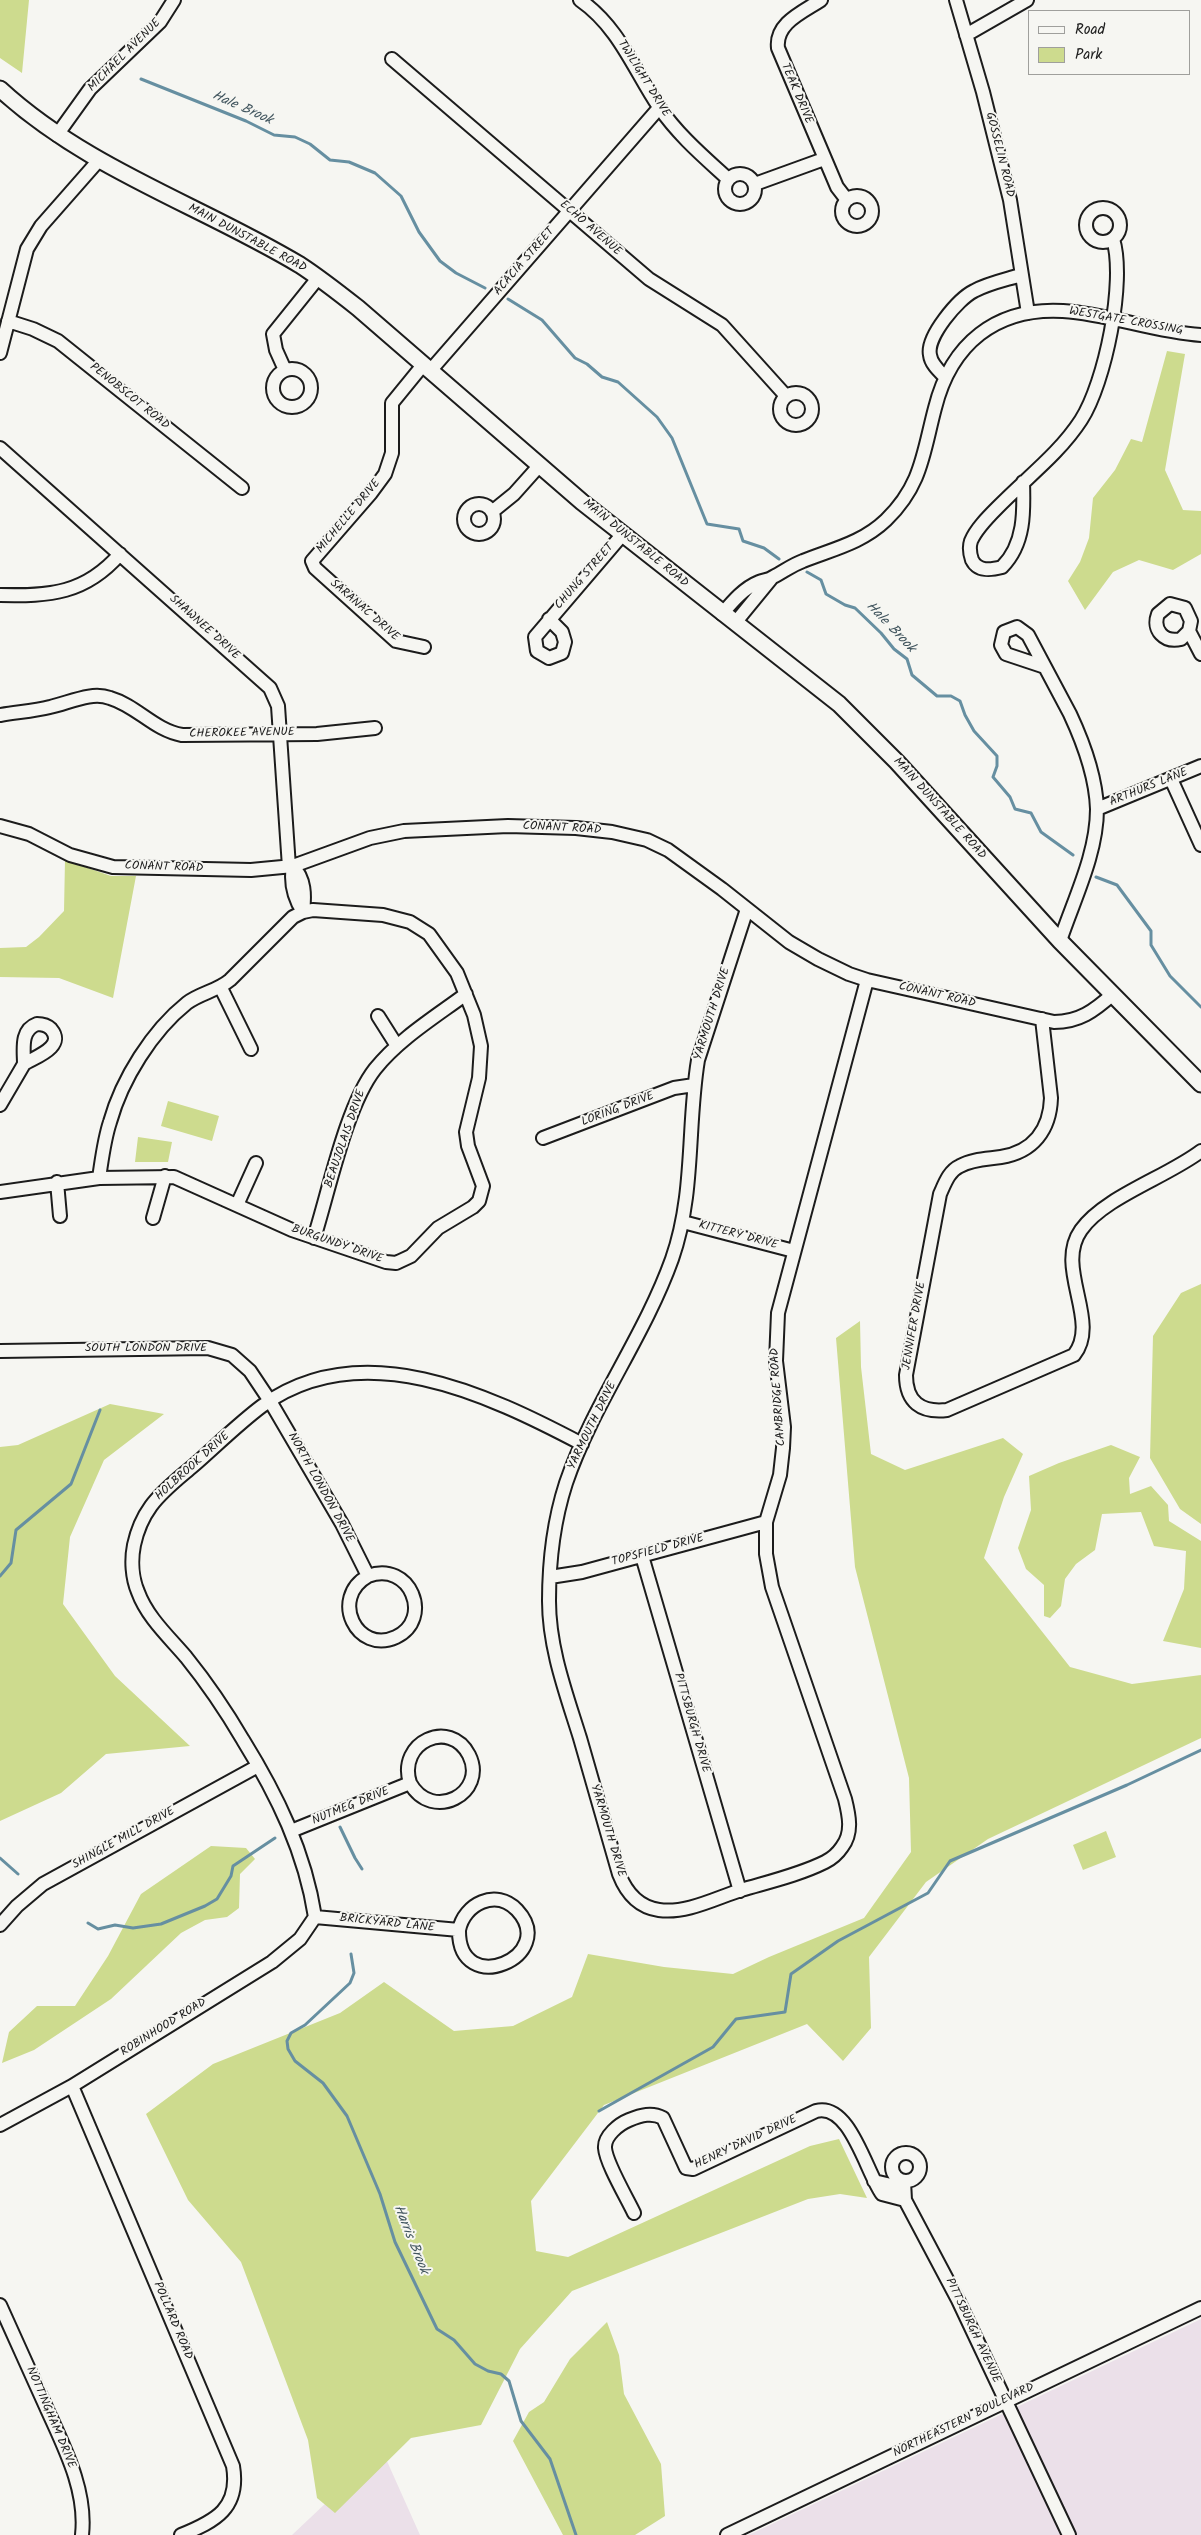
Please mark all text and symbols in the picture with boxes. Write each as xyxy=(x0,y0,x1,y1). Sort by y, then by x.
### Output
legend xyxy=(1028,10,1191,75)
street label: MICHAEL AVENUE xyxy=(86,17,164,95)
text: Road xyxy=(1075,18,1105,42)
street label: TWILIGHT DRIVE xyxy=(614,38,672,120)
text: Park xyxy=(1075,43,1102,67)
street label: TEAK DRIVE xyxy=(777,61,815,127)
water label: Hale Brook xyxy=(209,88,275,130)
street label: GOSSELIN ROAD xyxy=(981,111,1017,199)
street label: ECHO AVENUE xyxy=(556,198,624,260)
street label: MAIN DUNSTABLE ROAD xyxy=(185,202,309,276)
street label: ACACIA STREET xyxy=(492,225,558,299)
street label: WESTGATE CROSSING xyxy=(1068,305,1184,339)
street label: PENOBSCOT ROAD xyxy=(86,361,172,433)
street label: MICHELLE DRIVE xyxy=(314,477,384,557)
street label: MAIN DUNSTABLE ROAD xyxy=(579,497,691,591)
street label: CHUNG STREET xyxy=(552,541,618,613)
street label: SARANAC DRIVE xyxy=(326,577,402,645)
street label: SHAWNEE DRIVE xyxy=(166,593,242,663)
water label: Hale Brook xyxy=(862,599,918,657)
street label: CHEROKEE AVENUE xyxy=(189,726,295,742)
street label: MAIN DUNSTABLE ROAD xyxy=(889,755,989,863)
street label: ARTHURS LANE xyxy=(1108,766,1190,810)
street label: CONANT ROAD xyxy=(522,820,602,838)
street label: CONANT ROAD xyxy=(124,859,204,877)
street label: YARMOUTH DRIVE xyxy=(692,966,734,1062)
street label: CONANT ROAD xyxy=(897,980,977,1012)
street label: BEAUJOLAIS DRIVE xyxy=(322,1088,370,1190)
street label: LORING DRIVE xyxy=(580,1090,656,1130)
street label: KITTERY DRIVE xyxy=(697,1219,779,1253)
street label: BURGUNDY DRIVE xyxy=(289,1223,385,1267)
street label: JENNIFER DRIVE xyxy=(900,1281,930,1371)
street label: SOUTH LONDON DRIVE xyxy=(85,1342,207,1356)
street label: CAMBRIDGE ROAD xyxy=(768,1347,790,1447)
street label: YARMOUTH DRIVE xyxy=(565,1380,621,1472)
street label: HOLBROOK DRIVE xyxy=(153,1430,233,1504)
street label: NORTH LONDON DRIVE xyxy=(284,1430,356,1546)
street label: TOPSFIELD DRIVE xyxy=(610,1532,706,1570)
street label: PITTSBURGH DRIVE xyxy=(670,1671,712,1775)
street label: YARMOUTH DRIVE xyxy=(586,1783,628,1879)
street label: NUTMEG DRIVE xyxy=(310,1785,392,1829)
street label: SHINGLE MILL DRIVE xyxy=(70,1805,178,1873)
street label: BRICKYARD LANE xyxy=(339,1912,435,1936)
street label: ROBINHOOD ROAD xyxy=(118,1996,210,2060)
street label: HENRY DAVID DRIVE xyxy=(692,2113,800,2173)
water label: Harris Brook xyxy=(389,2203,431,2277)
street label: PITTSBURGH AVENUE xyxy=(941,2276,1003,2386)
street label: POLLARD ROAD xyxy=(149,2280,195,2362)
street label: NOTTINGHAM DRIVE xyxy=(22,2365,78,2471)
street label: NORTHEASTERN BOULEVARD xyxy=(891,2381,1037,2461)

